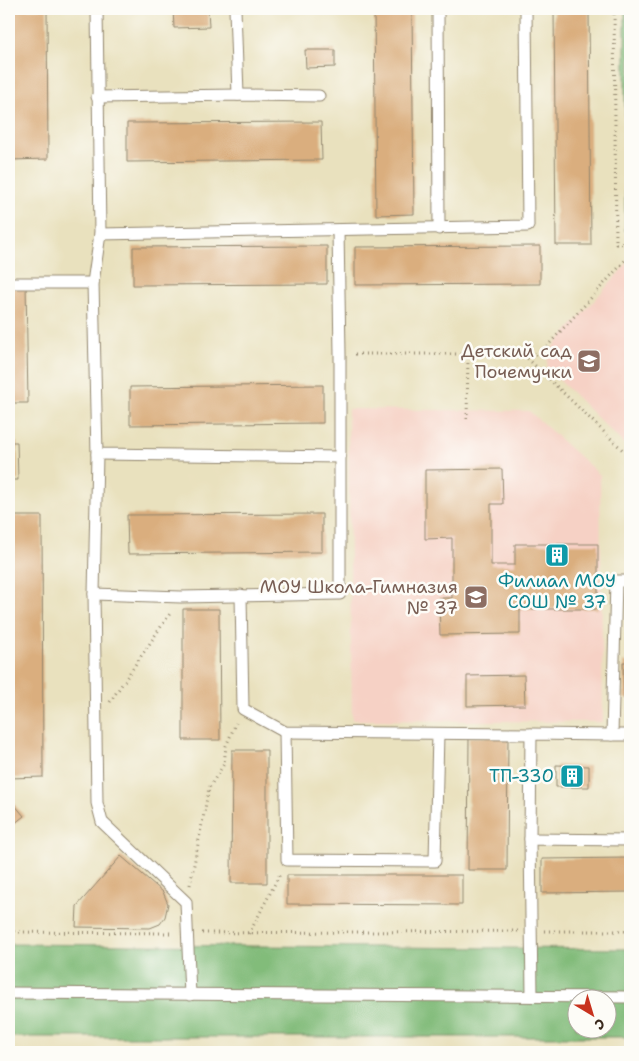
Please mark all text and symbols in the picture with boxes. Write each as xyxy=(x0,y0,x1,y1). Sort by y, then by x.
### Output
place label: Детский сад Почемучки xyxy=(461,339,573,384)
school or university icon: Детский сад Почемучки xyxy=(576,348,602,374)
building icon: Филиал МОУ СОШ № 37 xyxy=(544,542,570,568)
place label: Филиал МОУ СОШ № 37 xyxy=(498,569,616,614)
place label: МОУ Школа-Гимназия № 37 xyxy=(260,575,458,620)
school or university icon: МОУ Школа-Гимназия № 37 xyxy=(463,584,489,610)
building icon: ТП-330 xyxy=(559,763,585,789)
place label: ТП-330 xyxy=(489,764,554,788)
north arrow xyxy=(566,988,616,1038)
text: С xyxy=(591,1015,609,1034)

